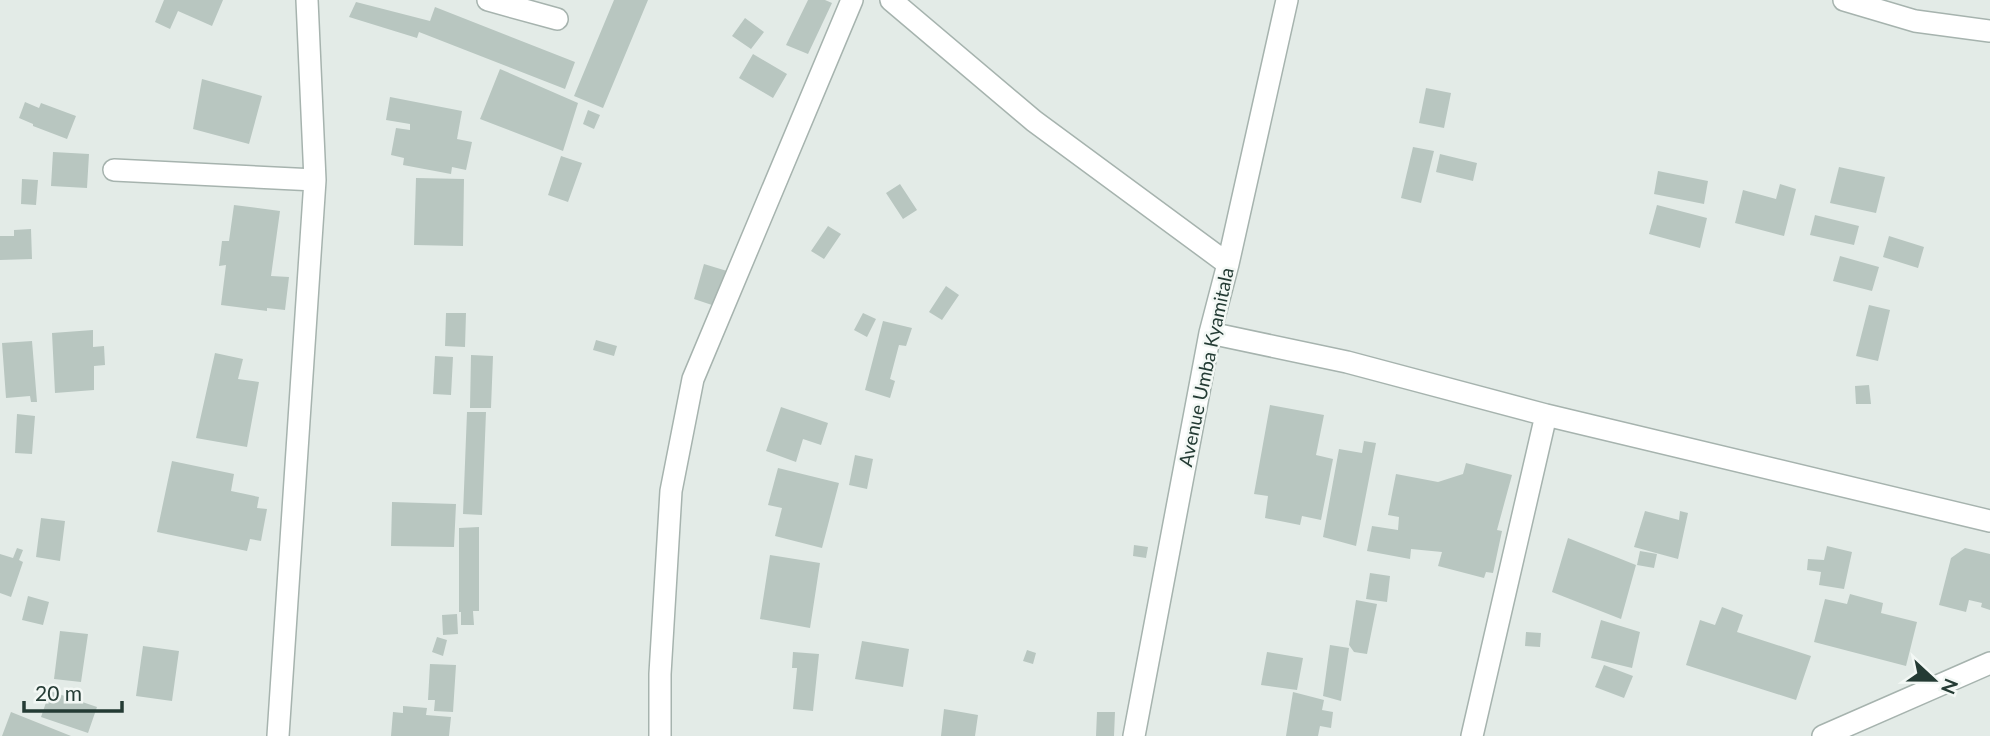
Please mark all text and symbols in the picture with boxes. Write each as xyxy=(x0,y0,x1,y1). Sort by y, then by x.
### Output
street label: Avenue Umba Kyamitala xyxy=(1173,265,1238,469)
north arrow xyxy=(1899,645,1969,715)
scale bar xyxy=(24,670,122,714)
text: N xyxy=(1937,675,1964,698)
text: 20 m xyxy=(35,680,82,705)

